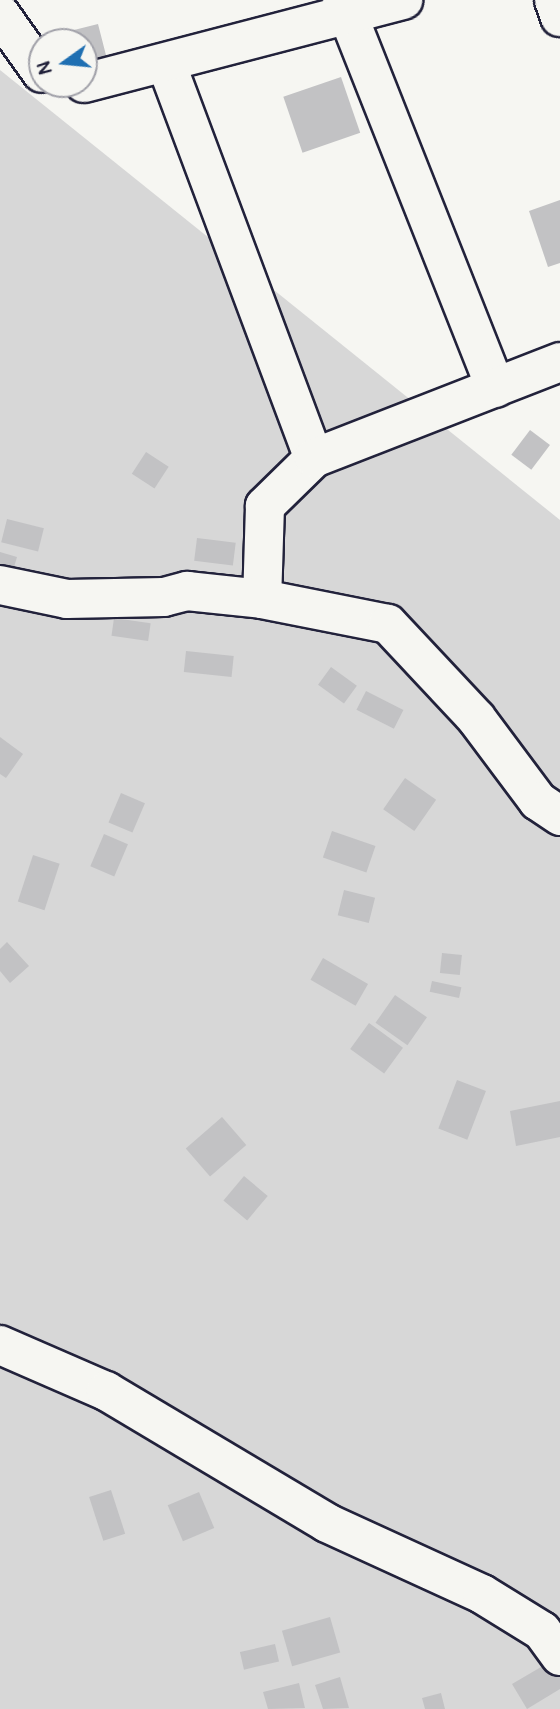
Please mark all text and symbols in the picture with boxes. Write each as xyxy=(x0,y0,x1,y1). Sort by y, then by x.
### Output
north arrow xyxy=(28,28,98,98)
text: N xyxy=(31,59,58,77)

